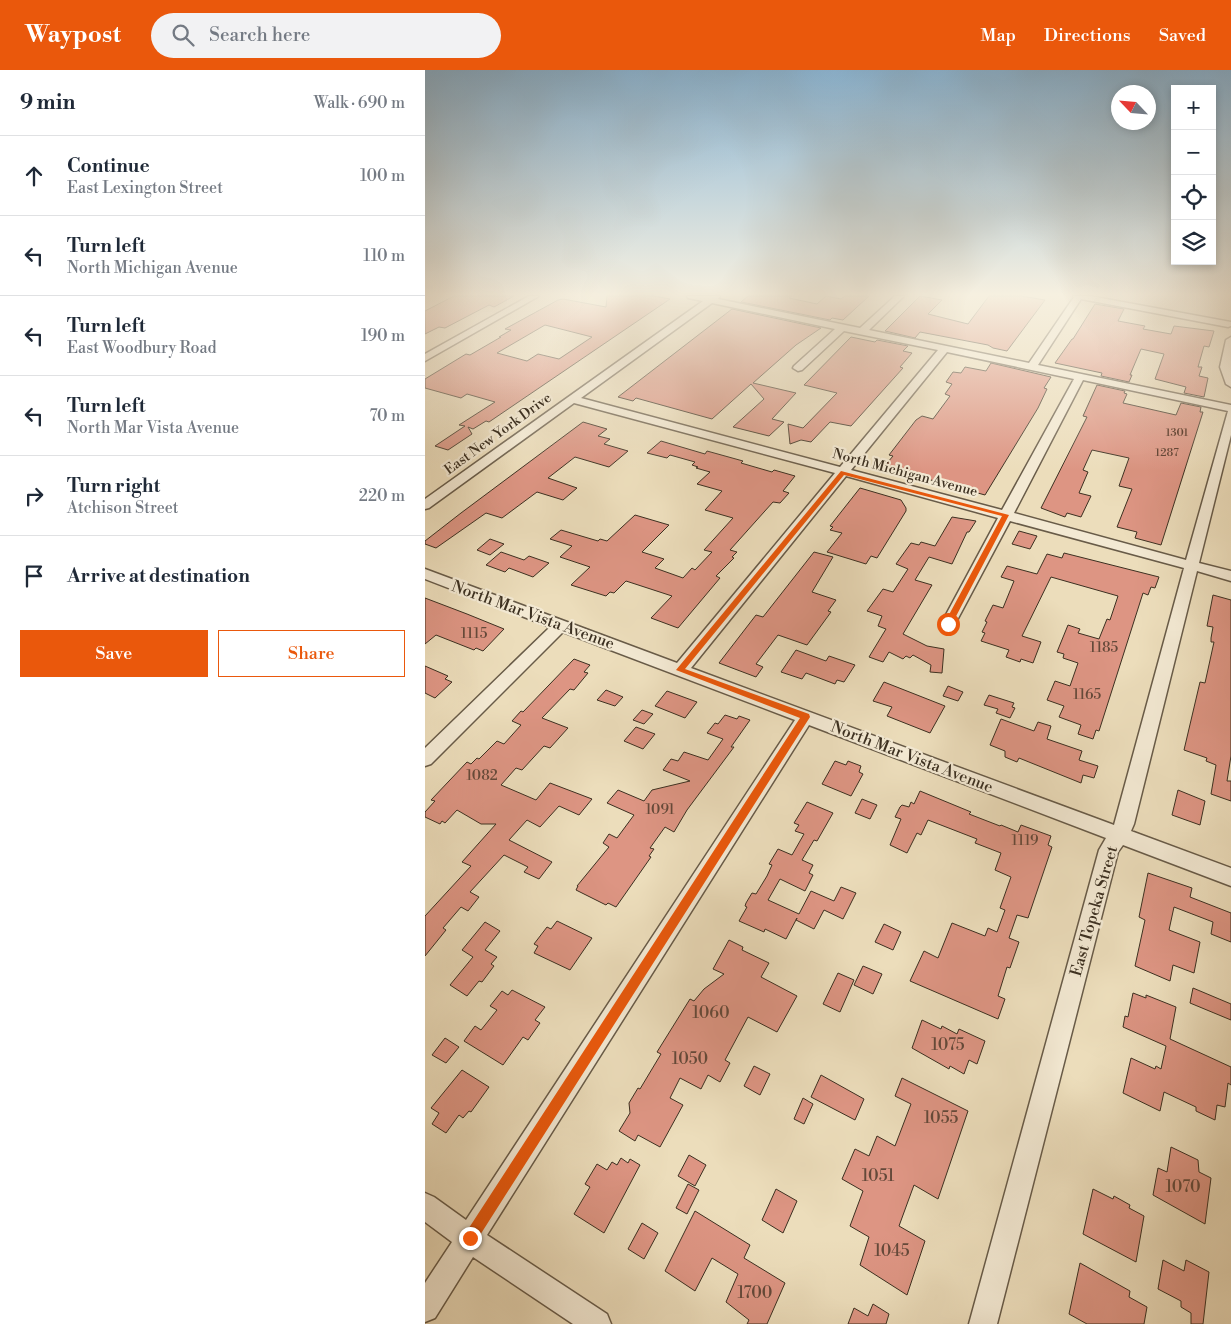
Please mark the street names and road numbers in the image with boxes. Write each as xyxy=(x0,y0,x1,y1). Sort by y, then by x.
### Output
street label: East New York Drive xyxy=(441,389,555,479)
street label: North Michigan Avenue xyxy=(830,445,980,501)
street label: North Mar Vista Avenue xyxy=(449,576,617,654)
street label: North Mar Vista Avenue xyxy=(828,717,996,797)
street label: East Topeka Street xyxy=(1066,843,1122,979)

